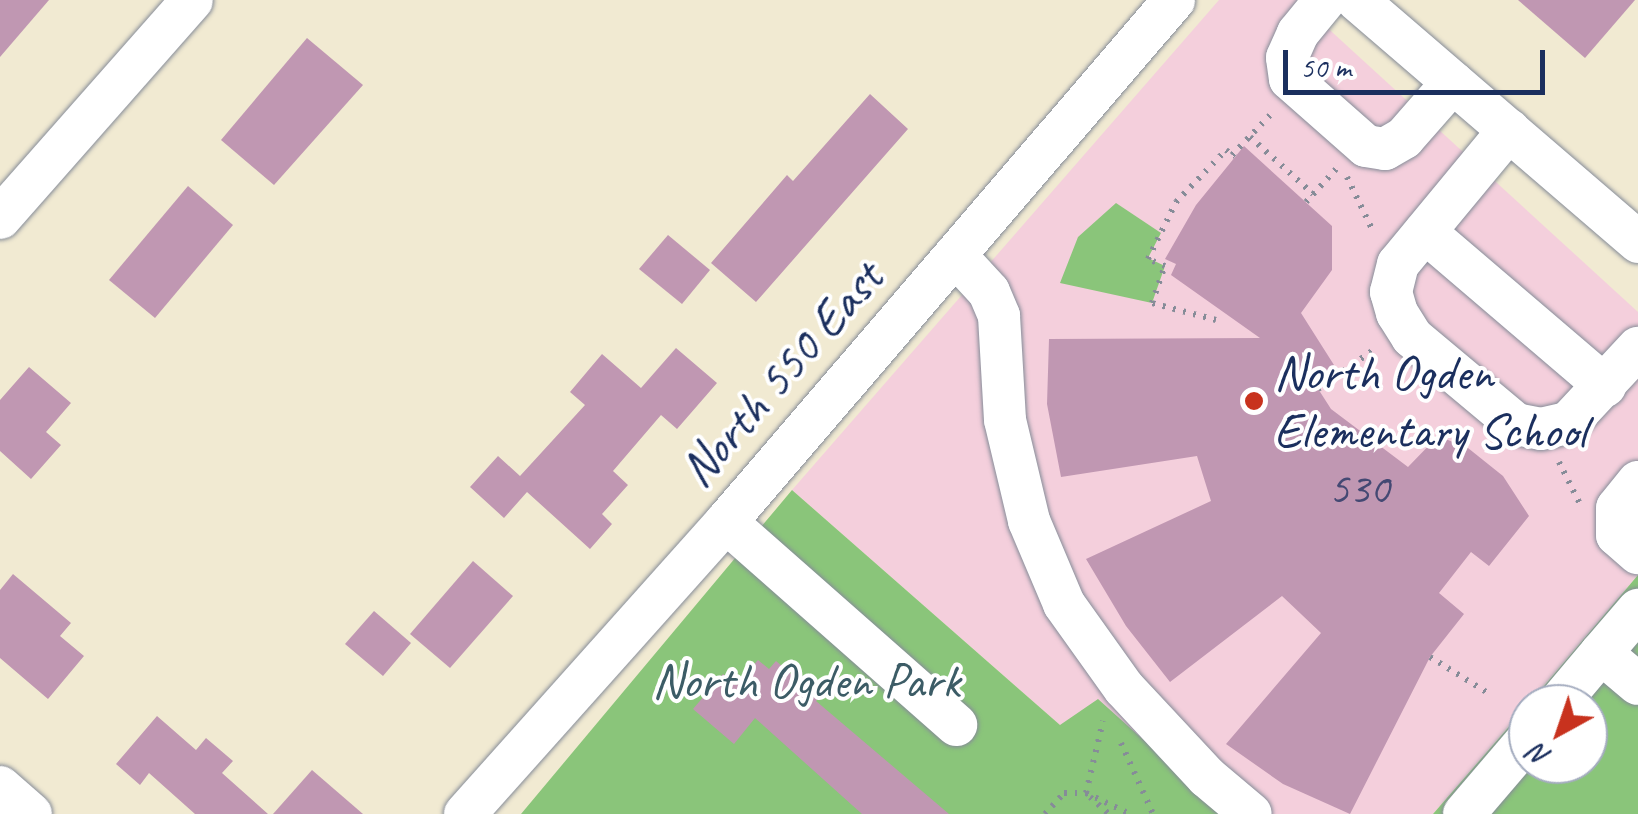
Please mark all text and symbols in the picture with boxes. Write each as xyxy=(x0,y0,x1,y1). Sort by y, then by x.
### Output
scale bar xyxy=(1288,30,1550,92)
text: 50 m xyxy=(1300,48,1351,86)
street label: North 550 East xyxy=(667,249,895,499)
place label: North Ogden Elementary School xyxy=(1274,342,1586,460)
marker: North Ogden Elementary School xyxy=(1243,390,1265,412)
house number: 530 xyxy=(1329,462,1389,516)
park label: North Ogden Park xyxy=(651,651,961,711)
north arrow xyxy=(1508,684,1608,784)
text: N xyxy=(1522,737,1558,775)

